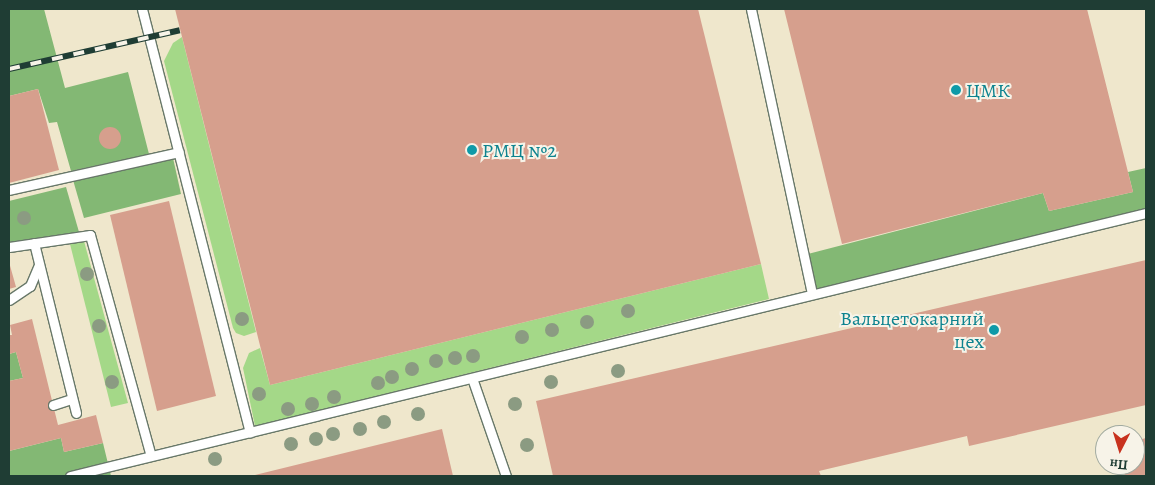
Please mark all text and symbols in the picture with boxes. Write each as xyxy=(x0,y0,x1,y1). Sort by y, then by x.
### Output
place label: ЦМК xyxy=(966,78,1010,102)
marker: ЦМК xyxy=(950,84,962,96)
place label: РМЦ №2 xyxy=(482,138,557,162)
marker: РМЦ №2 xyxy=(466,144,478,156)
place label: Вальцетокарний цех xyxy=(840,306,984,353)
marker: Вальцетокарний цех xyxy=(988,324,1000,336)
north arrow xyxy=(1095,425,1145,475)
text: Пн xyxy=(1109,454,1129,475)

